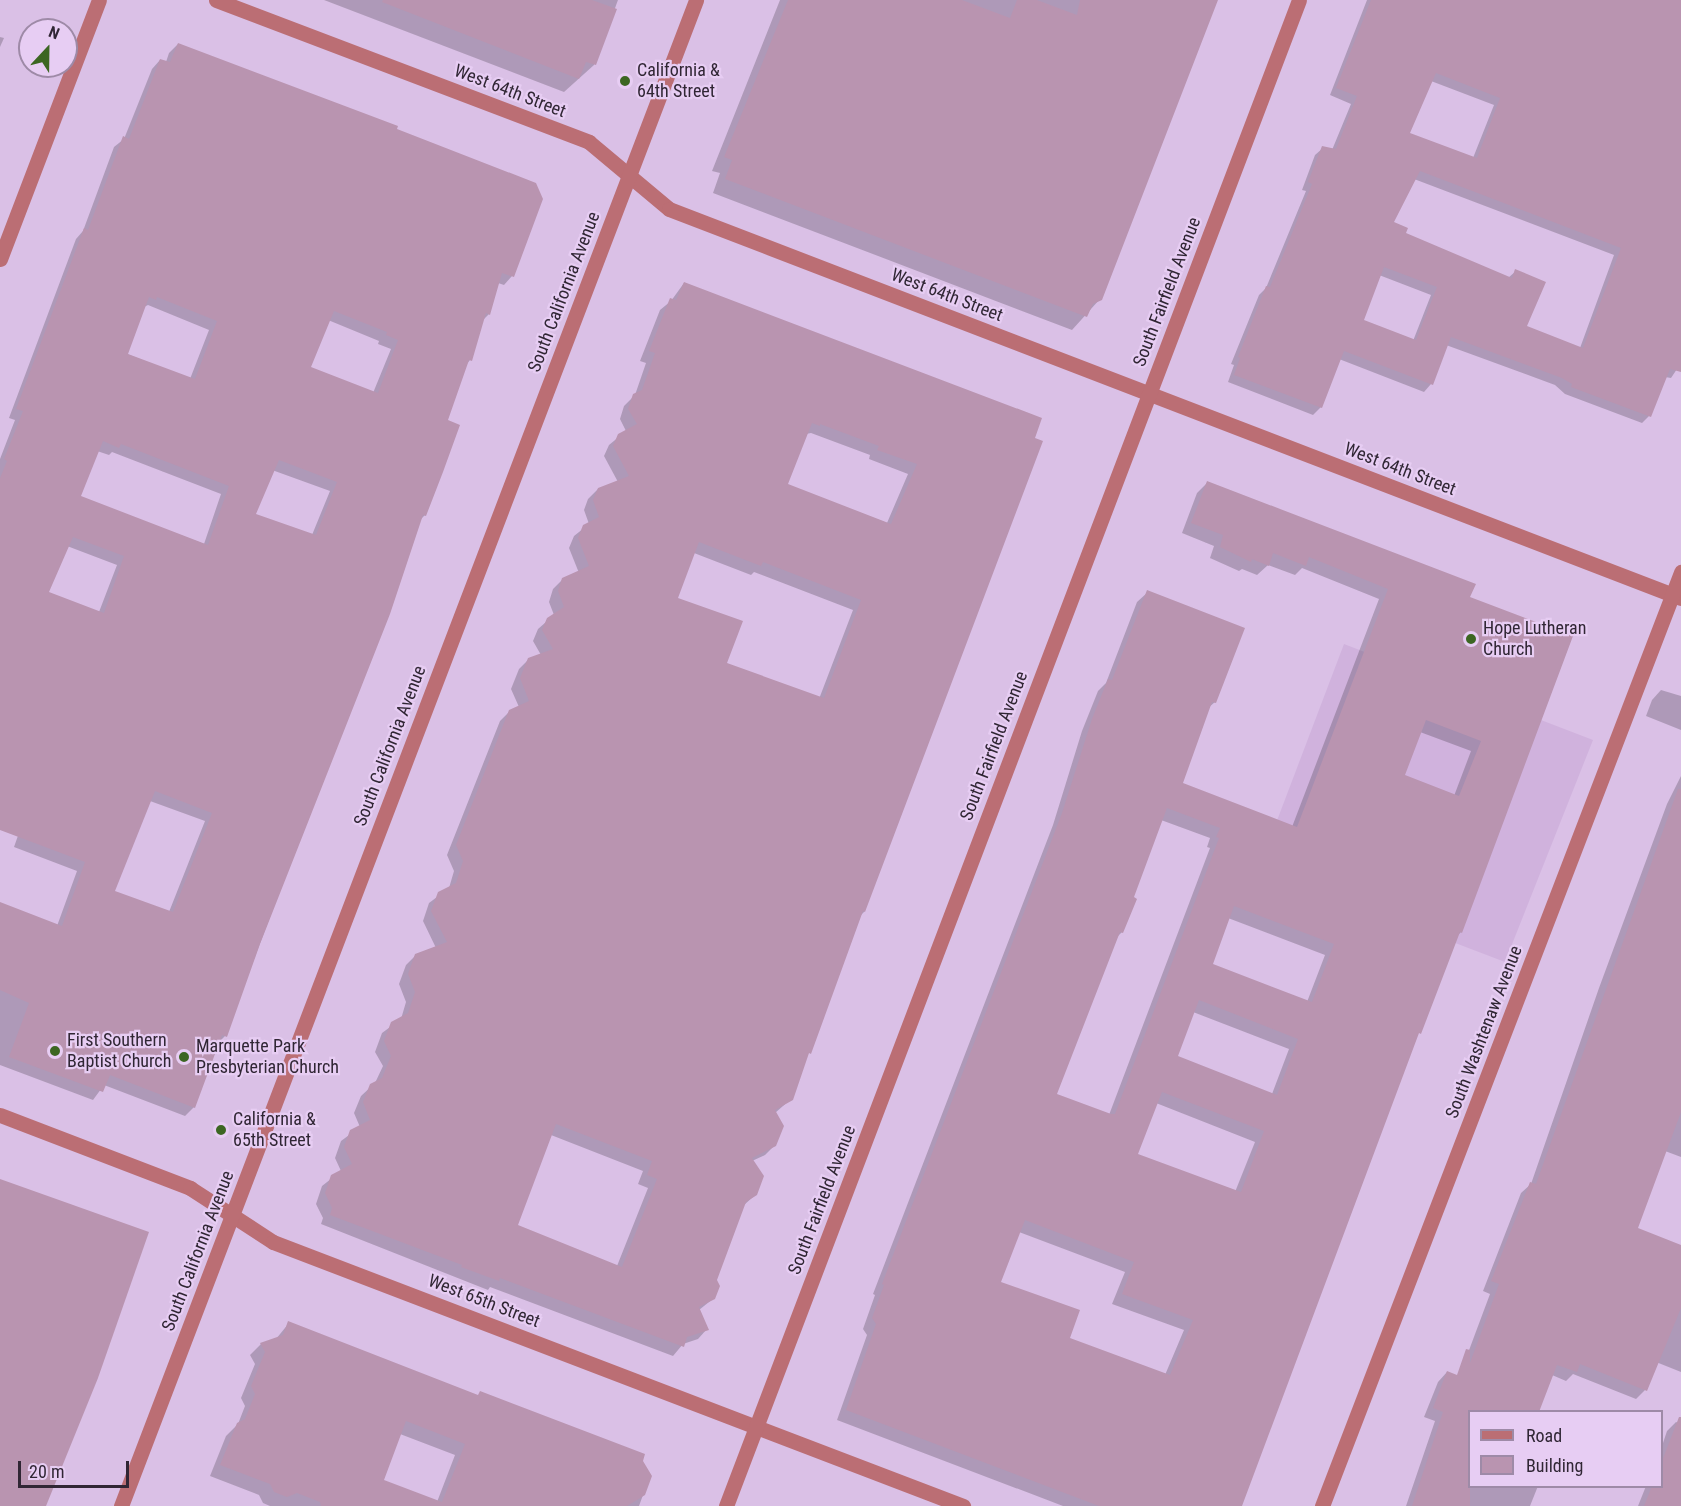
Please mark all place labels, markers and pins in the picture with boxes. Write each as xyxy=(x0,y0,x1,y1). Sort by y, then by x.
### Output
place label: California & 64th Street xyxy=(637,60,720,103)
marker: California & 64th Street xyxy=(618,74,632,88)
place label: Hope Lutheran Church xyxy=(1483,618,1586,660)
marker: Hope Lutheran Church xyxy=(1464,632,1478,646)
place label: First Southern Baptist Church xyxy=(67,1030,171,1072)
place label: Marquette Park Presbyterian Church xyxy=(196,1036,339,1078)
marker: First Southern Baptist Church xyxy=(48,1044,62,1058)
marker: Marquette Park Presbyterian Church xyxy=(177,1050,191,1064)
place label: California & 65th Street xyxy=(233,1109,316,1152)
marker: California & 65th Street xyxy=(214,1123,228,1137)

